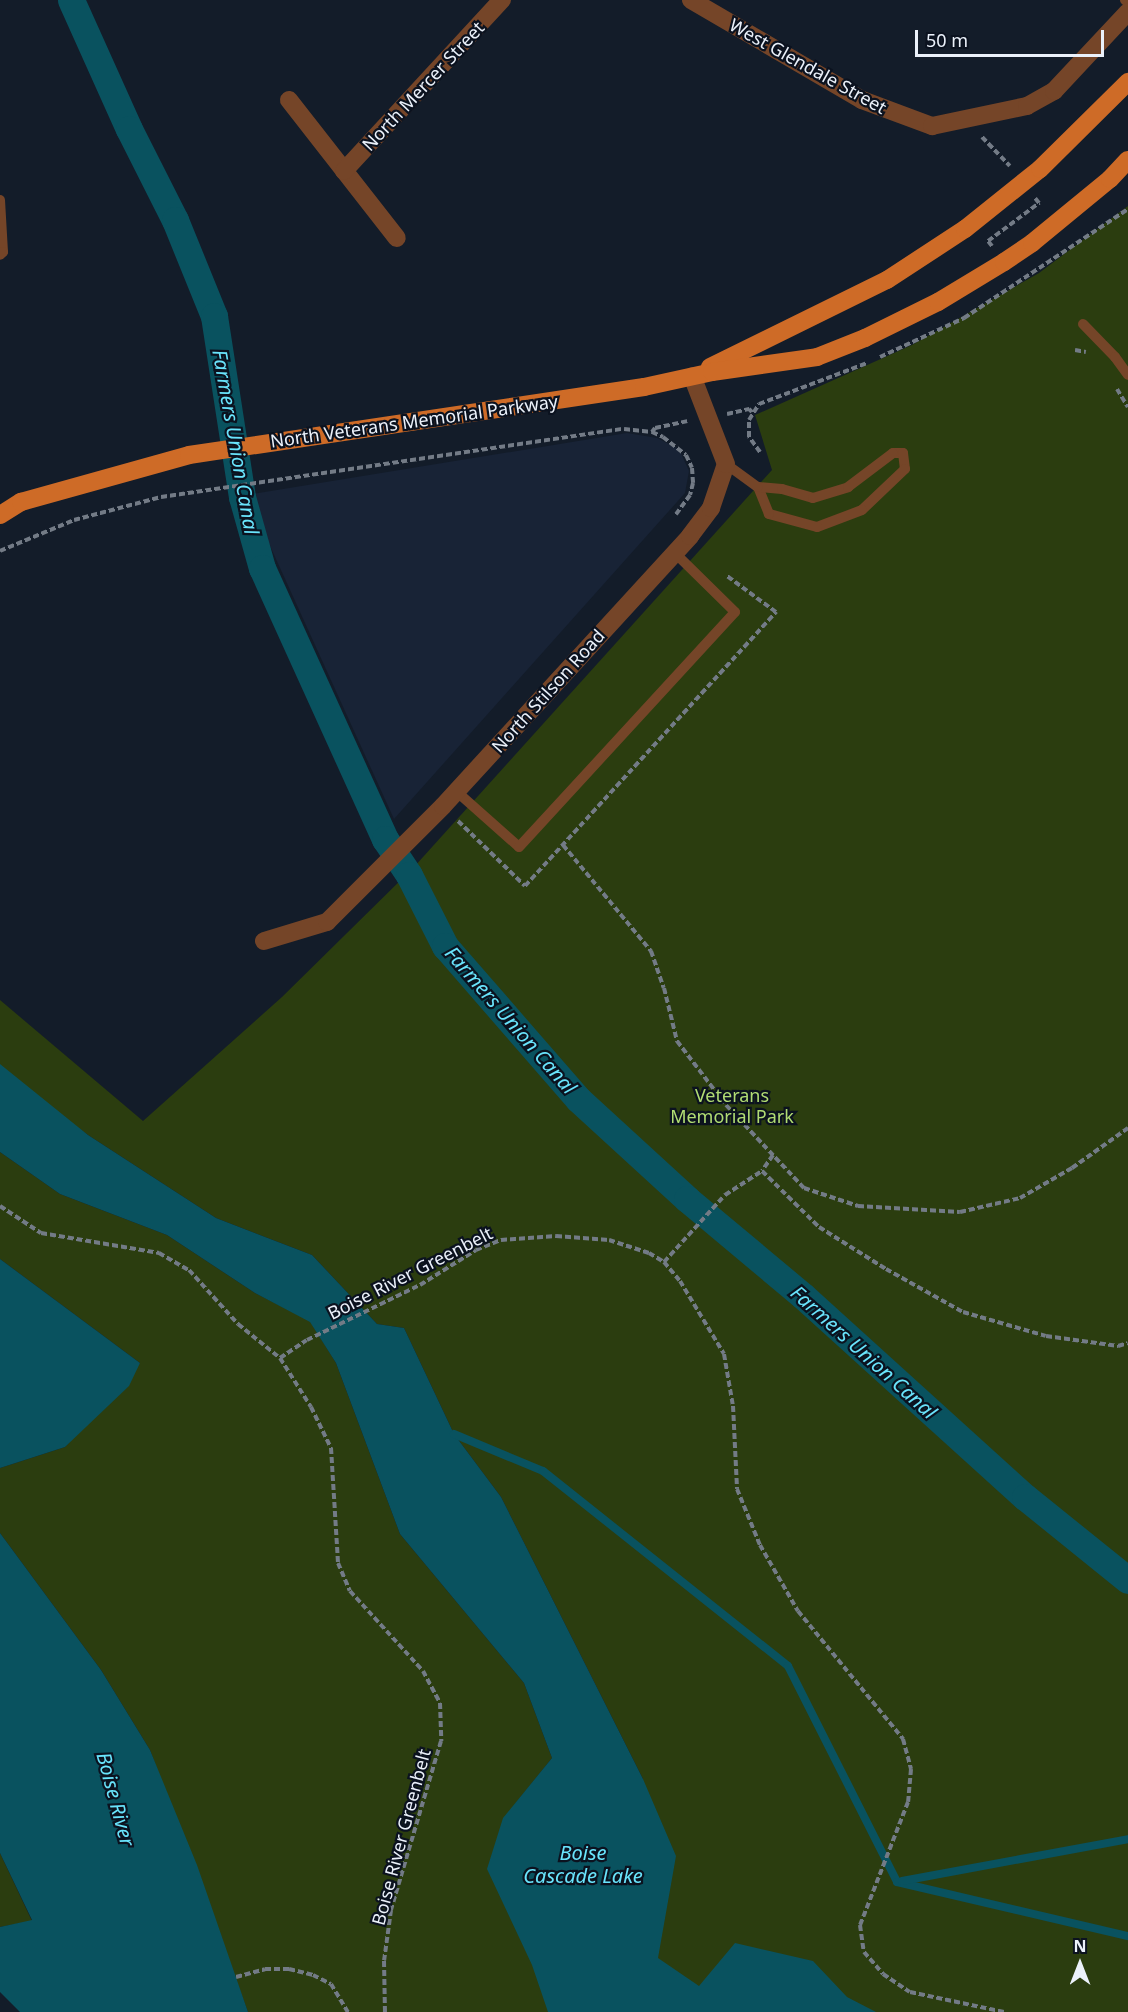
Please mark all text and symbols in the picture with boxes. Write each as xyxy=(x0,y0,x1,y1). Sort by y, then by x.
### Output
street label: West Glendale Street xyxy=(726,14,890,118)
street label: North Mercer Street xyxy=(357,17,489,155)
scale bar xyxy=(918,18,1107,56)
text: 50 m xyxy=(926,28,968,52)
water label: Farmers Union Canal xyxy=(208,348,264,536)
street label: North Veterans Memorial Parkway xyxy=(269,390,559,452)
street label: North Stilson Road xyxy=(487,625,609,757)
water label: Farmers Union Canal xyxy=(440,941,582,1099)
park label: Veterans Memorial Park xyxy=(670,1085,794,1128)
street label: Boise River Greenbelt xyxy=(324,1222,496,1324)
water label: Farmers Union Canal xyxy=(786,1280,942,1424)
street label: Boise River Greenbelt xyxy=(367,1746,435,1928)
water label: Boise River xyxy=(92,1749,140,1849)
water label: Boise Cascade Lake xyxy=(523,1841,643,1888)
north arrow xyxy=(1050,1934,1110,1994)
text: N xyxy=(1073,1935,1087,1957)

